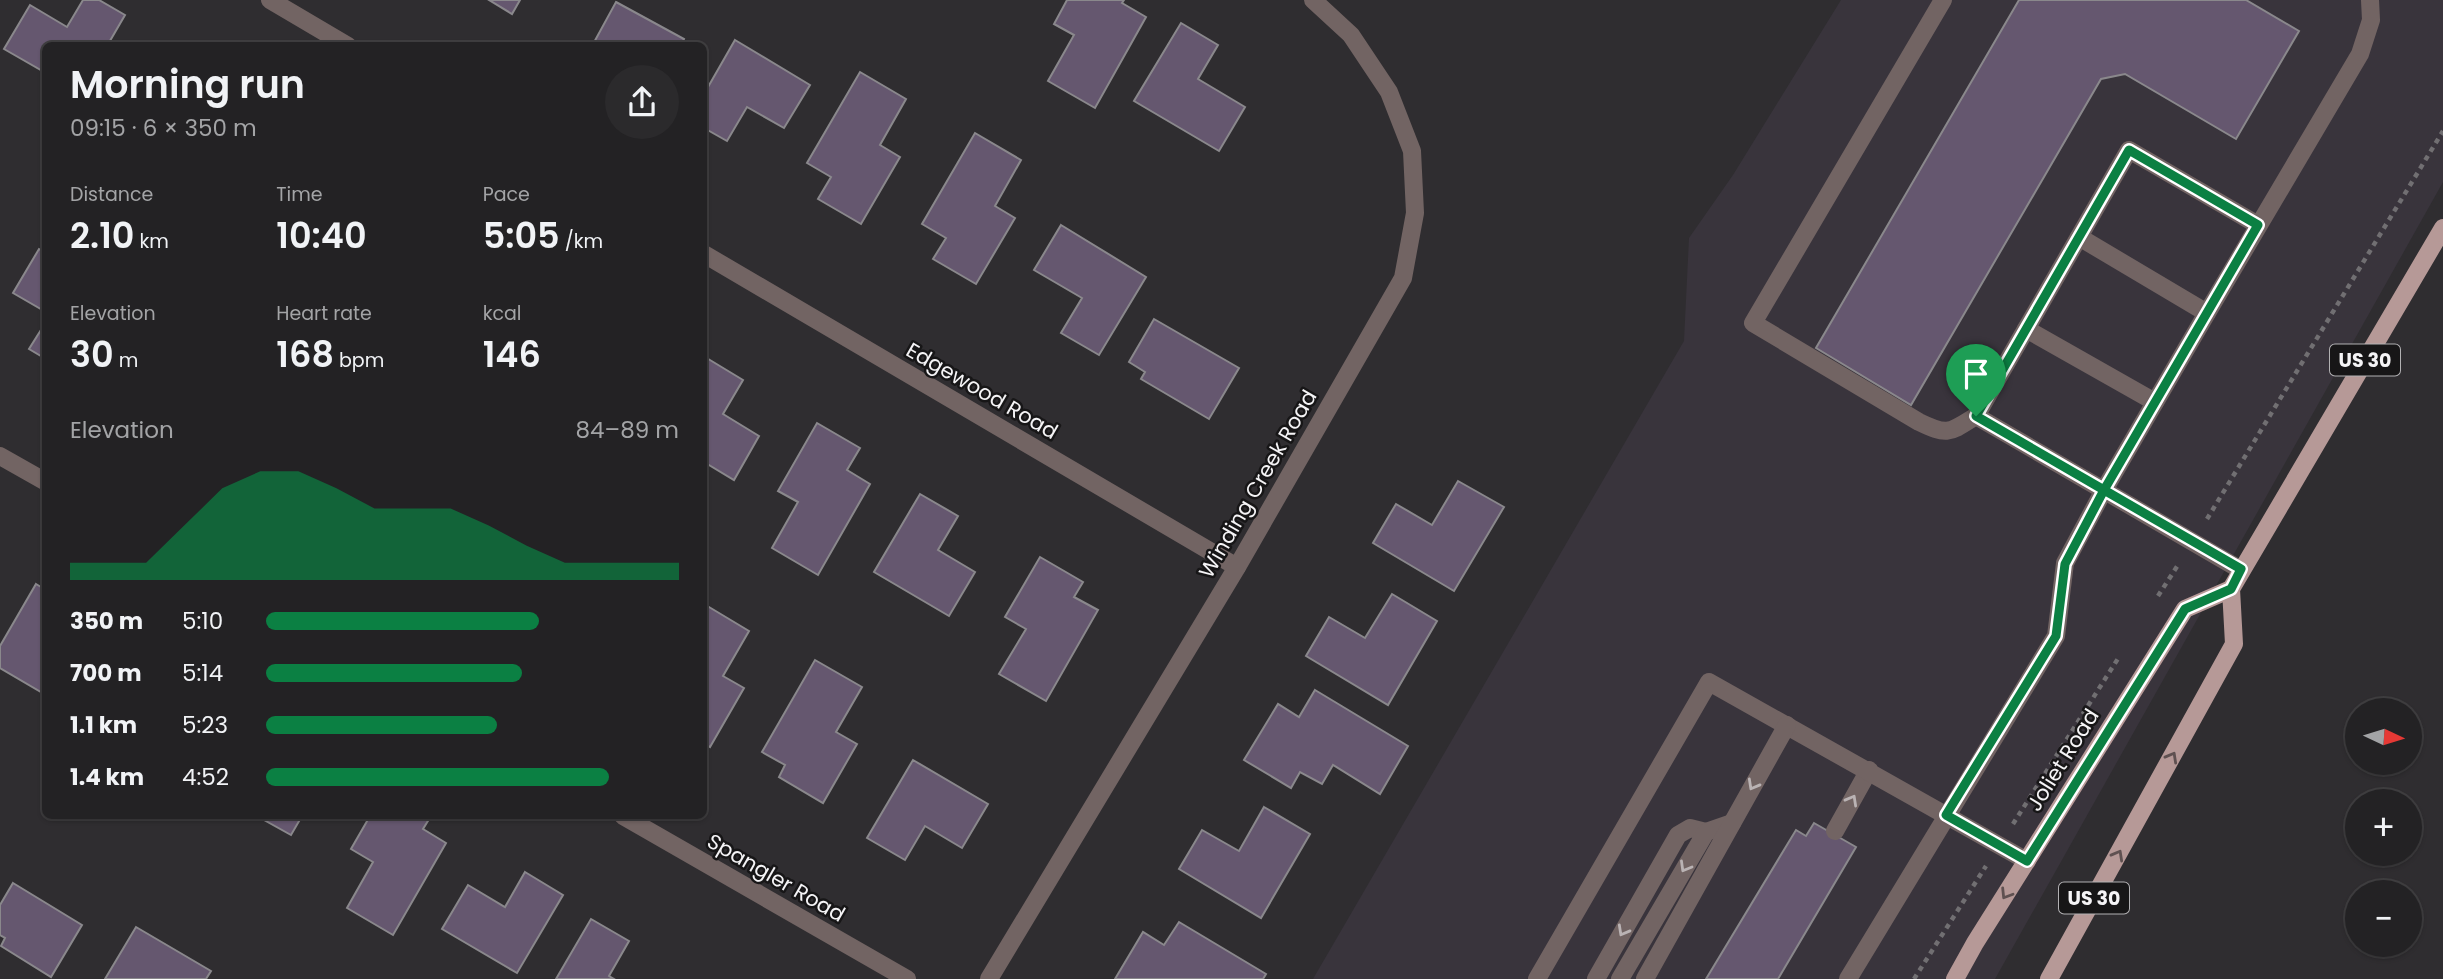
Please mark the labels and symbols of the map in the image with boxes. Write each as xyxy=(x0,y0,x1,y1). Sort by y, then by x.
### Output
street label: Edgewood Road xyxy=(901,335,1063,446)
pin xyxy=(1946,344,2006,416)
road number: US 30 xyxy=(2330,344,2400,376)
street label: Winding Creek Road xyxy=(1192,384,1323,583)
north arrow xyxy=(2345,698,2422,775)
street label: Joliet Road xyxy=(2020,703,2106,817)
one-way arrow xyxy=(2164,752,2177,765)
one-way arrow xyxy=(1748,778,1761,790)
one-way arrow xyxy=(1844,795,1857,808)
street label: Spangler Road xyxy=(702,826,850,929)
one-way arrow xyxy=(2110,850,2123,862)
one-way arrow xyxy=(1681,859,1694,872)
road number: US 30 xyxy=(2059,882,2129,914)
one-way arrow xyxy=(2001,887,2014,900)
one-way arrow xyxy=(1618,924,1631,937)

